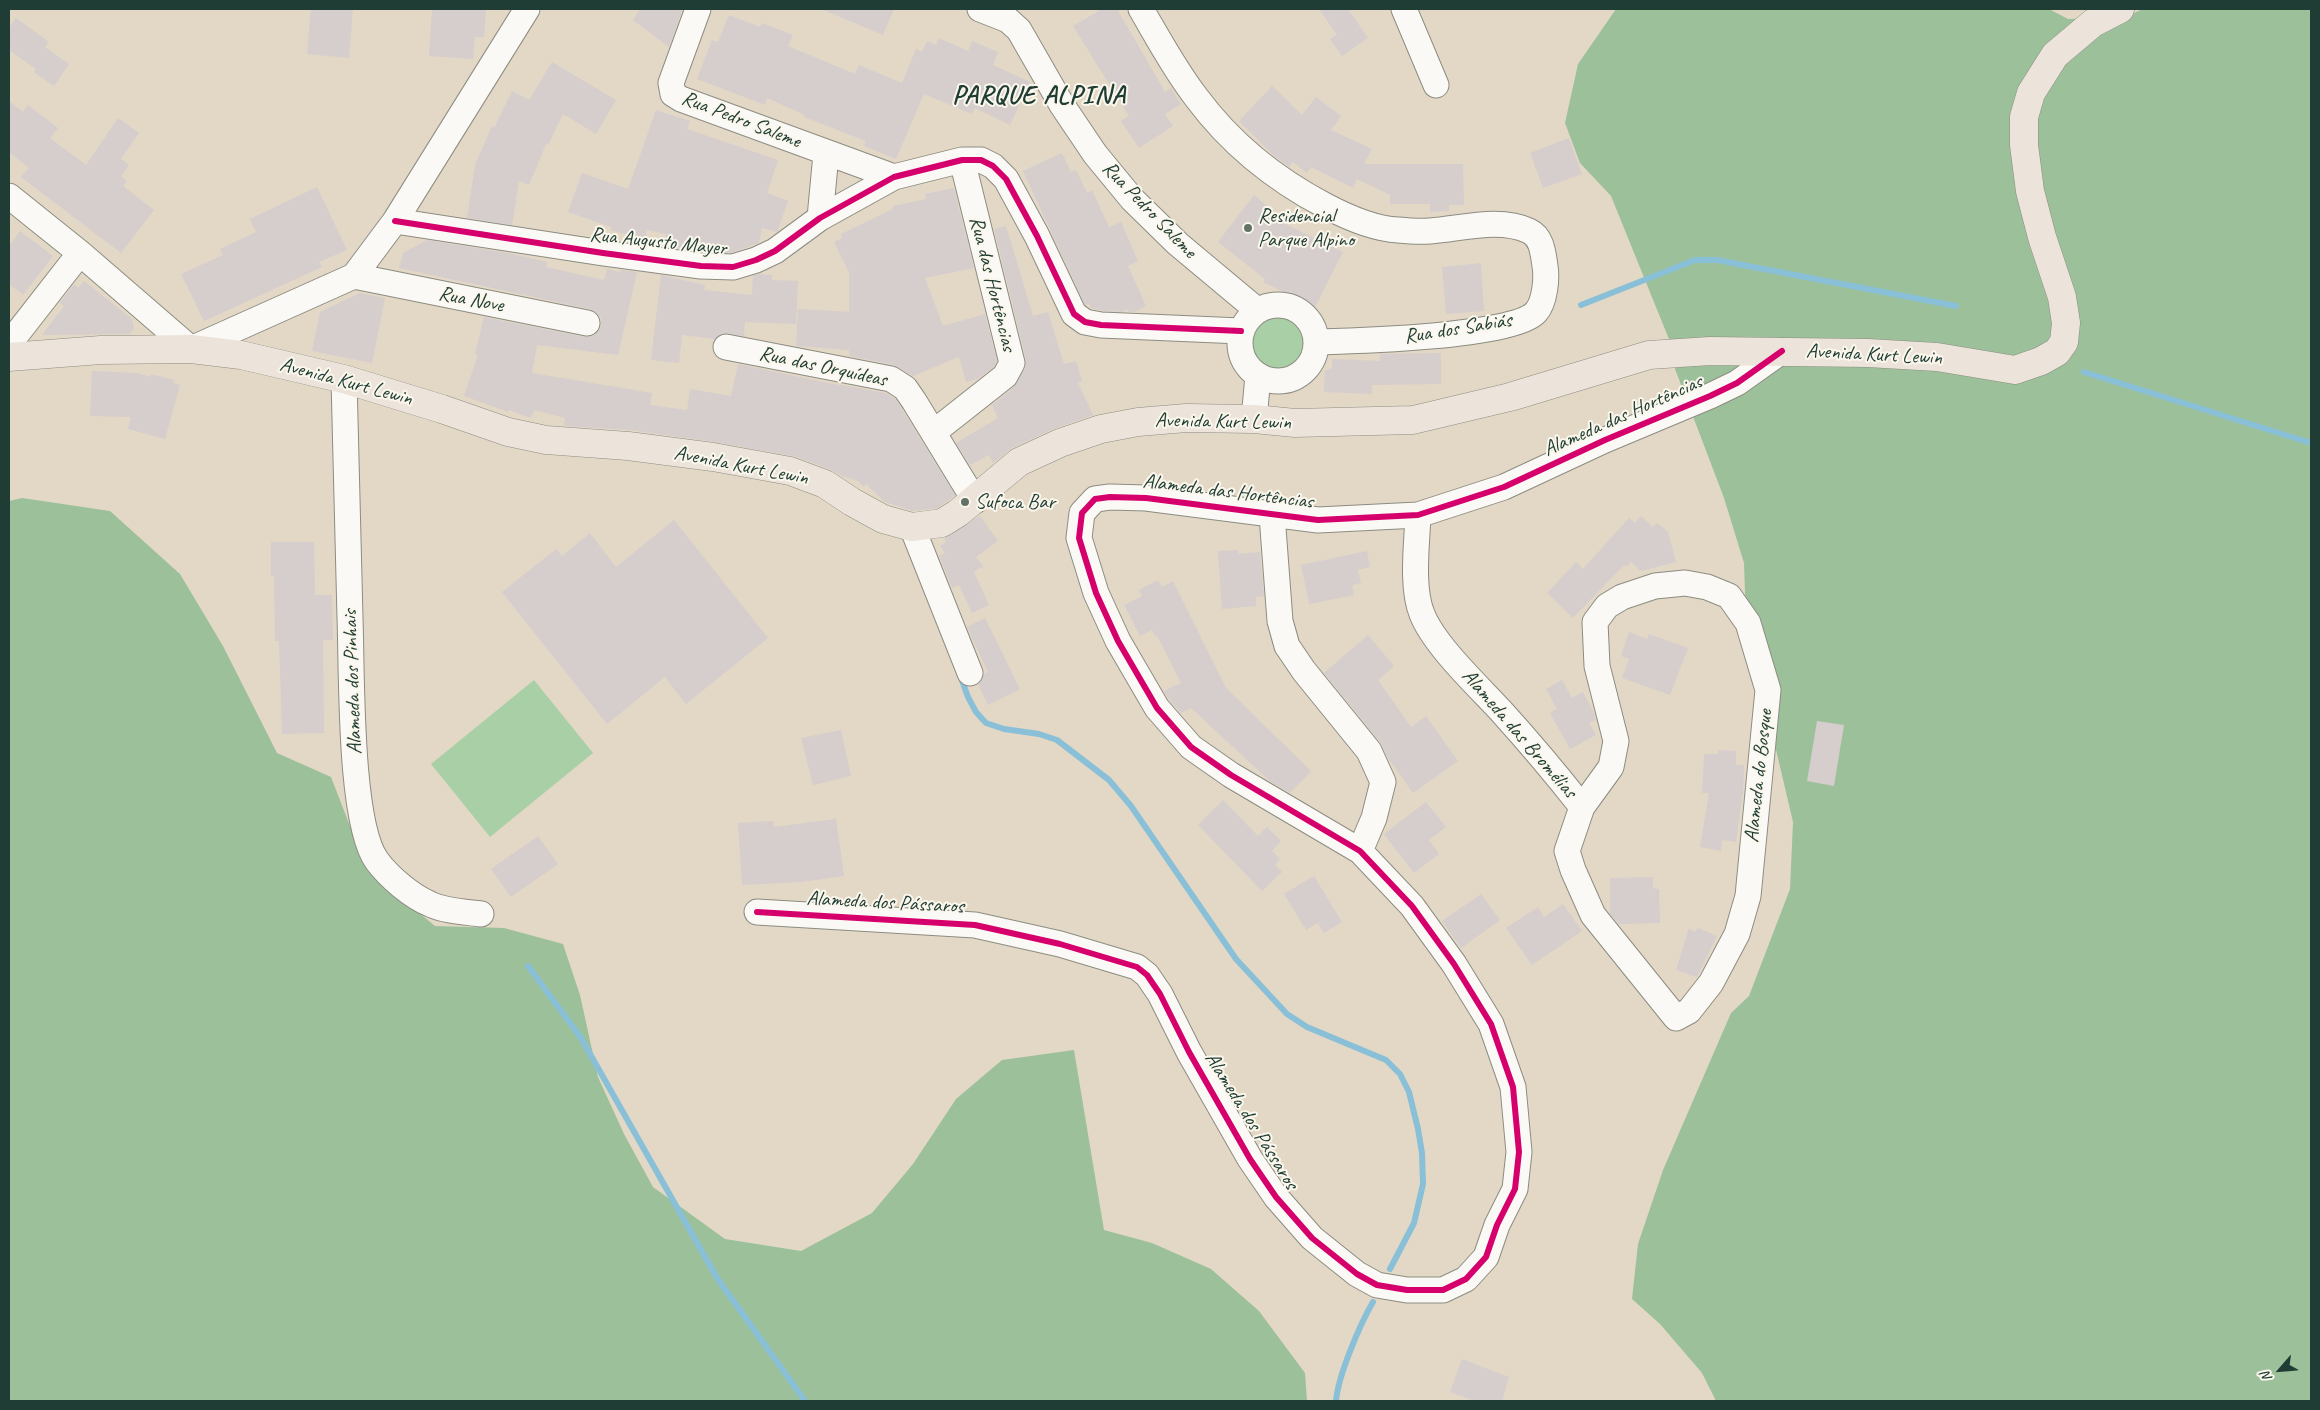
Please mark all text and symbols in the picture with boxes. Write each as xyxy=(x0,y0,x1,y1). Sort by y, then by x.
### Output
district label: PARQUE ALPINA xyxy=(952,80,1126,112)
street label: Rua Pedro Saleme xyxy=(678,86,804,154)
street label: Rua Pedro Saleme xyxy=(1096,156,1202,264)
place label: Residencial Parque Alpino xyxy=(1258,203,1354,253)
street label: Rua das Hortências xyxy=(963,214,1021,354)
street label: Rua Augusto Mayer xyxy=(588,222,728,262)
marker: Residencial Parque Alpino xyxy=(1242,222,1254,234)
street label: Rua Nove xyxy=(436,281,506,319)
street label: Rua dos Sabiás xyxy=(1402,308,1514,350)
street label: Avenida Kurt Lewin xyxy=(1805,339,1943,371)
street label: Rua das Orquídeas xyxy=(757,341,889,393)
street label: Avenida Kurt Lewin xyxy=(277,352,415,412)
street label: Alameda das Hortências xyxy=(1540,370,1706,462)
street label: Avenida Kurt Lewin xyxy=(1155,408,1291,436)
street label: Avenida Kurt Lewin xyxy=(672,441,810,491)
street label: Alameda das Hortências xyxy=(1141,469,1315,515)
place label: Sufoca Bar xyxy=(975,489,1055,515)
marker: Sufoca Bar xyxy=(959,496,971,508)
street label: Alameda dos Pinhais xyxy=(338,609,368,755)
street label: Alameda das Bromélias xyxy=(1456,664,1582,804)
street label: Alameda do Bosque xyxy=(1739,708,1779,844)
street label: Alameda dos Pássaros xyxy=(806,886,964,920)
street label: Alameda dos Pássaros xyxy=(1199,1048,1303,1194)
north arrow xyxy=(2255,1345,2305,1395)
text: N xyxy=(2257,1369,2276,1385)

